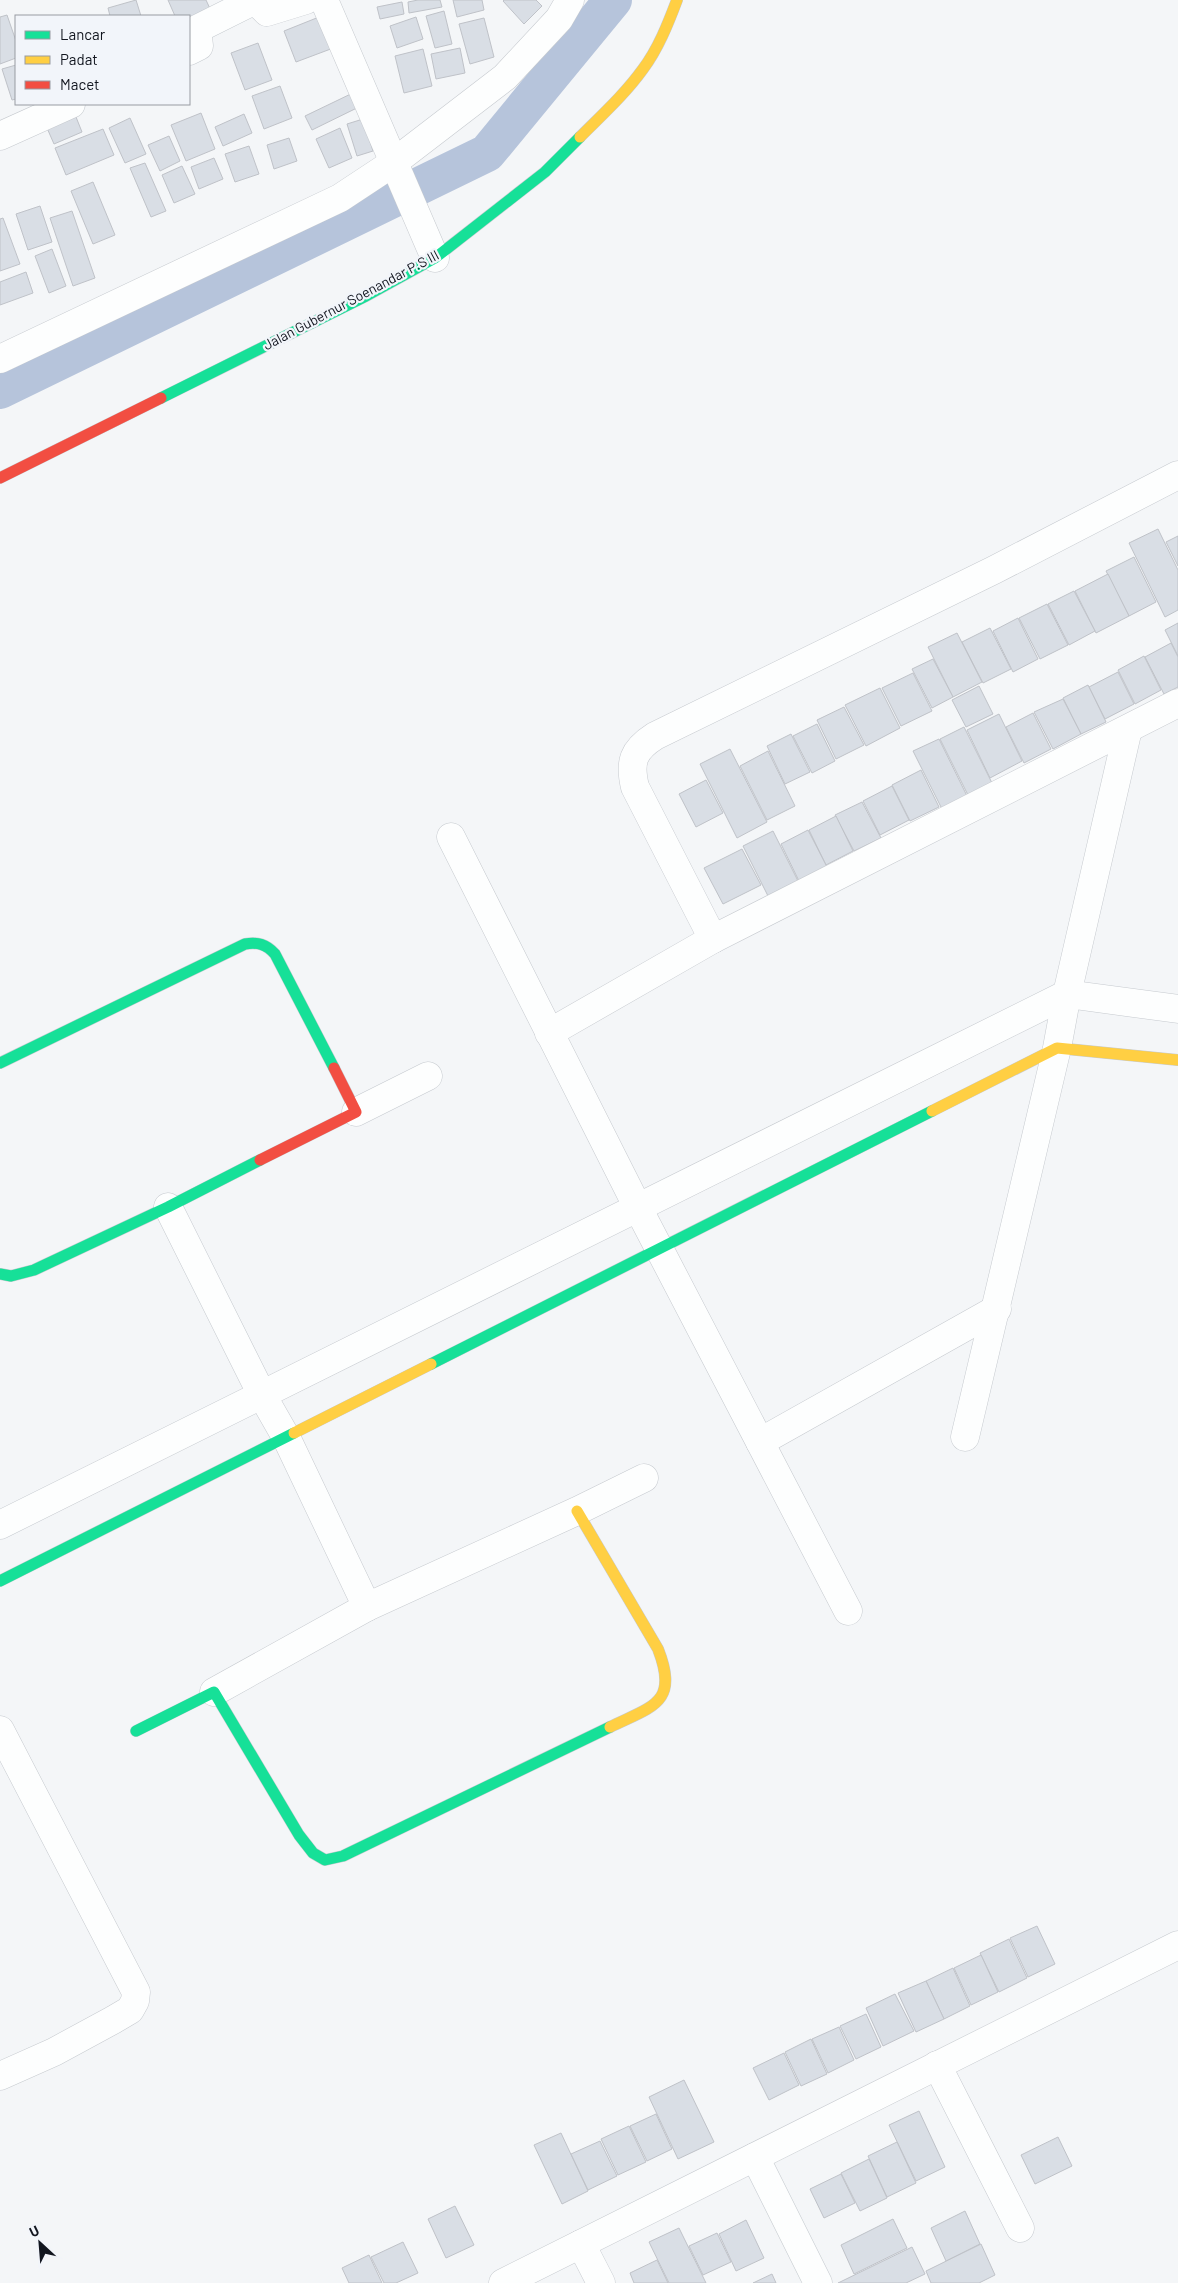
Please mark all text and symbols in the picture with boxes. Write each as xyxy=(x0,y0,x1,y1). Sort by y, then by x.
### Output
legend xyxy=(15,15,190,105)
text: Lancar xyxy=(60,25,106,43)
text: Padat xyxy=(60,50,98,68)
text: Macet xyxy=(60,75,100,93)
street label: Jalan Gubernur Soenandar P.S III xyxy=(260,246,442,353)
north arrow xyxy=(15,2218,65,2268)
text: U xyxy=(26,2221,42,2240)

